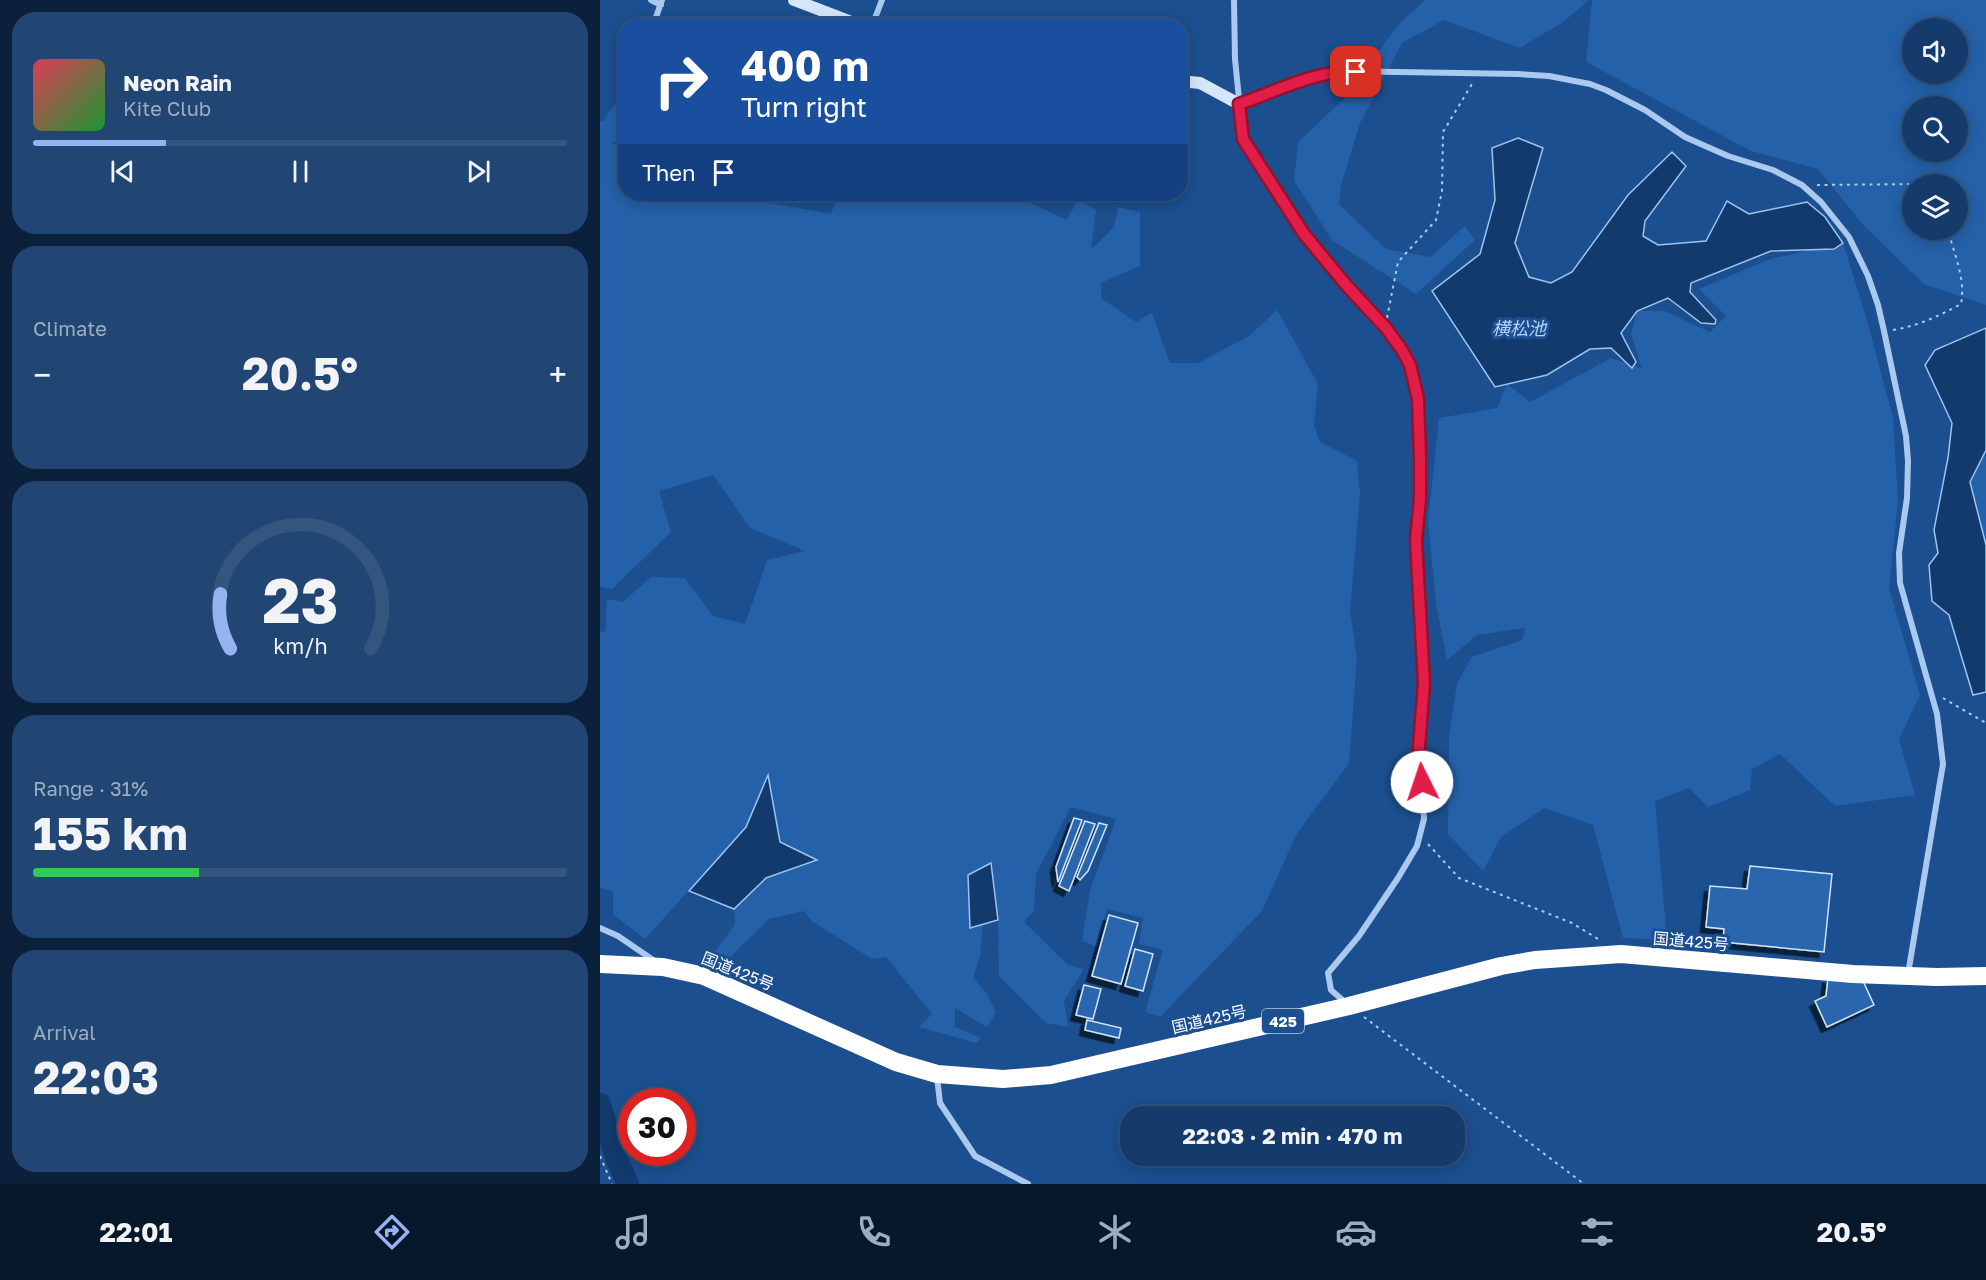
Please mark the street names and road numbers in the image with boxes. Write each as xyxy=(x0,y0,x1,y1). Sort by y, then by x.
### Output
street label: 国道425号 xyxy=(1652,928,1730,954)
street label: 国道425号 xyxy=(699,947,777,995)
street label: 国道425号 xyxy=(1170,1001,1248,1037)
road number: 425 xyxy=(1262,1009,1304,1033)

